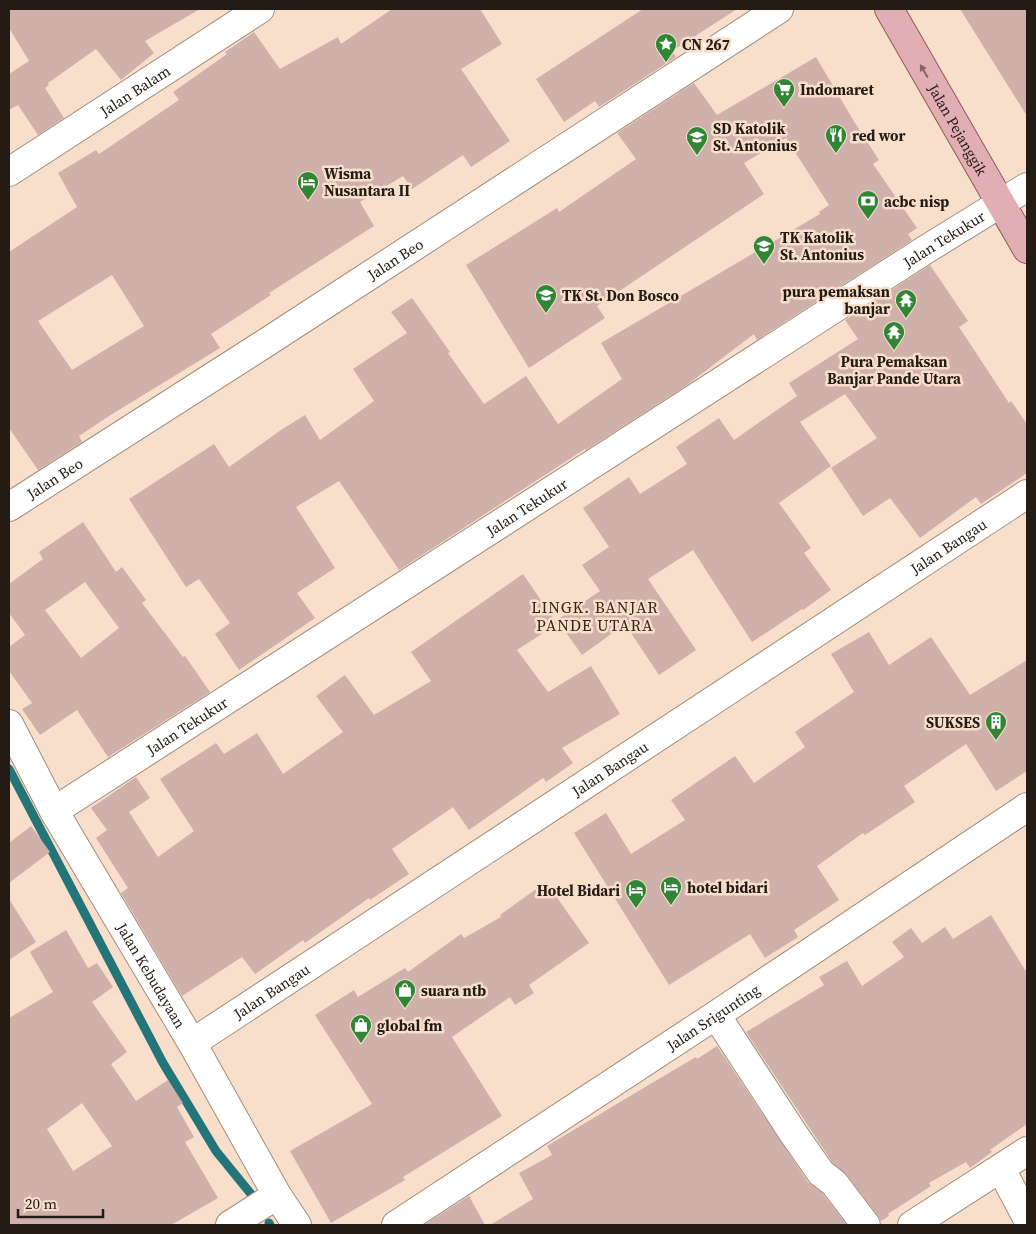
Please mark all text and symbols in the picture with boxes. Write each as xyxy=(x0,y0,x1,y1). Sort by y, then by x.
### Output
place icon: CN 267 xyxy=(654,32,678,63)
place label: CN 267 xyxy=(682,34,730,55)
street label: Jalan Balam xyxy=(95,59,174,121)
one-way arrow xyxy=(920,64,929,77)
supermarket icon: Indomaret xyxy=(772,77,796,108)
place label: Indomaret xyxy=(800,79,874,100)
street label: Jalan Pejanggik xyxy=(923,79,993,180)
place label: SD Katolik St. Antonius xyxy=(713,118,797,156)
restaurant icon: red wor xyxy=(824,123,848,154)
school or university icon: SD Katolik St. Antonius xyxy=(685,125,709,156)
place label: red wor xyxy=(852,125,906,146)
place label: Wisma Nusantara II xyxy=(324,163,410,201)
hotel icon: Wisma Nusantara II xyxy=(296,170,320,201)
bank icon: acbc nisp xyxy=(856,189,880,220)
place label: acbc nisp xyxy=(884,191,949,212)
street label: Jalan Tekukur xyxy=(898,205,989,273)
place label: TK Katolik St. Antonius xyxy=(780,227,864,265)
street label: Jalan Beo xyxy=(362,233,427,285)
school or university icon: TK Katolik St. Antonius xyxy=(752,234,776,265)
place label: pura pemaksan banjar xyxy=(783,281,890,319)
school or university icon: TK St. Don Bosco xyxy=(534,283,558,314)
place label: TK St. Don Bosco xyxy=(562,285,679,306)
temple icon: pura pemaksan banjar xyxy=(894,288,918,319)
temple icon: Pura Pemaksan Banjar Pande Utara xyxy=(882,320,906,351)
place label: Pura Pemaksan Banjar Pande Utara xyxy=(827,351,962,389)
street label: Jalan Beo xyxy=(22,452,87,504)
street label: Jalan Tekukur xyxy=(481,472,572,541)
street label: Jalan Bangau xyxy=(905,513,991,579)
district label: LINGK. BANJAR PANDE UTARA xyxy=(531,596,659,636)
street label: Jalan Tekukur xyxy=(141,691,232,760)
building icon: SUKSES xyxy=(984,710,1008,741)
place label: SUKSES xyxy=(926,712,980,733)
street label: Jalan Bangau xyxy=(567,735,652,802)
hotel icon: hotel bidari xyxy=(659,875,683,906)
place label: hotel bidari xyxy=(687,877,768,898)
hotel icon: Hotel Bidari xyxy=(624,878,648,909)
place label: Hotel Bidari xyxy=(537,880,620,901)
street label: Jalan Kebudayaan xyxy=(112,918,191,1032)
street label: Jalan Bangau xyxy=(228,958,314,1024)
shop icon: suara ntb xyxy=(393,978,417,1009)
street label: Jalan Srigunting xyxy=(661,978,764,1056)
place label: suara ntb xyxy=(421,980,486,1001)
shop icon: global fm xyxy=(349,1013,373,1044)
place label: global fm xyxy=(377,1015,443,1036)
scale bar xyxy=(18,1186,102,1218)
text: 20 m xyxy=(25,1193,57,1214)

